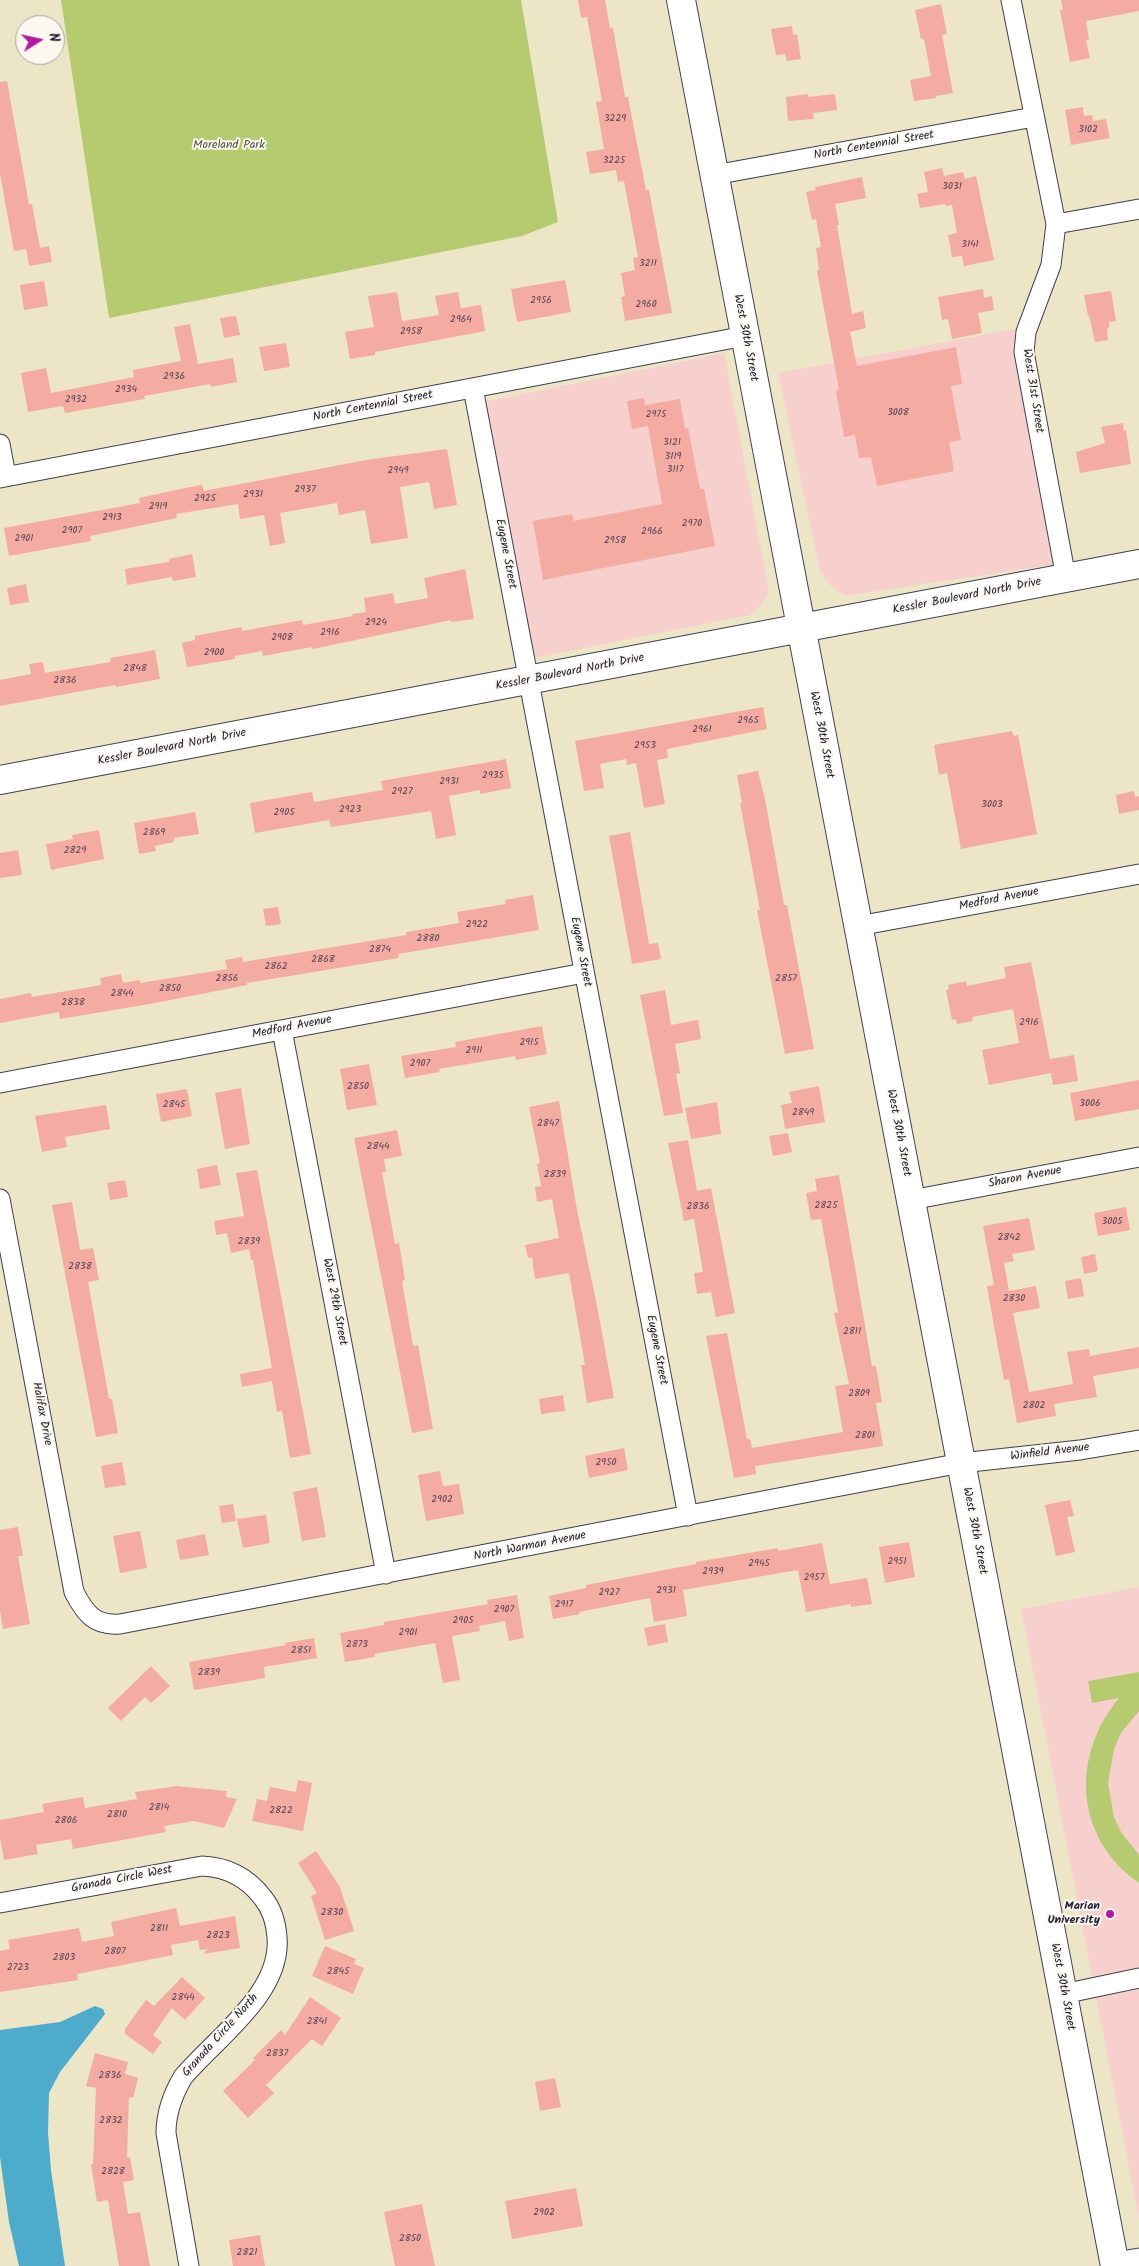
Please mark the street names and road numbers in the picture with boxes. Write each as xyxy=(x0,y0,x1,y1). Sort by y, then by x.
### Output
street label: North Centennial Street xyxy=(813,128,935,164)
street label: West 30th Street xyxy=(729,293,761,383)
street label: West 31st Street xyxy=(1018,348,1046,434)
street label: North Centennial Street xyxy=(312,388,434,426)
street label: Eugene Street xyxy=(491,518,519,590)
street label: Kessler Boulevard North Drive xyxy=(892,576,1042,618)
street label: Kessler Boulevard North Drive xyxy=(495,652,645,694)
street label: West 30th Street xyxy=(805,690,837,780)
street label: Kessler Boulevard North Drive xyxy=(97,727,247,769)
street label: Medford Avenue xyxy=(958,885,1040,915)
street label: Eugene Street xyxy=(566,916,594,988)
street label: Medford Avenue xyxy=(251,1013,333,1043)
street label: West 30th Street xyxy=(882,1088,914,1178)
street label: Sharon Avenue xyxy=(987,1164,1063,1192)
street label: West 29th Street xyxy=(318,1257,350,1347)
street label: Eugene Street xyxy=(642,1314,670,1386)
street label: Halifax Drive xyxy=(28,1381,54,1447)
street label: Winfield Avenue xyxy=(1010,1441,1090,1465)
street label: West 30th Street xyxy=(958,1486,990,1576)
street label: North Warman Avenue xyxy=(473,1529,587,1565)
street label: Granada Circle West xyxy=(70,1863,174,1897)
street label: West 30th Street xyxy=(1046,1942,1078,2032)
street label: Granada Circle North xyxy=(180,1992,262,2080)

